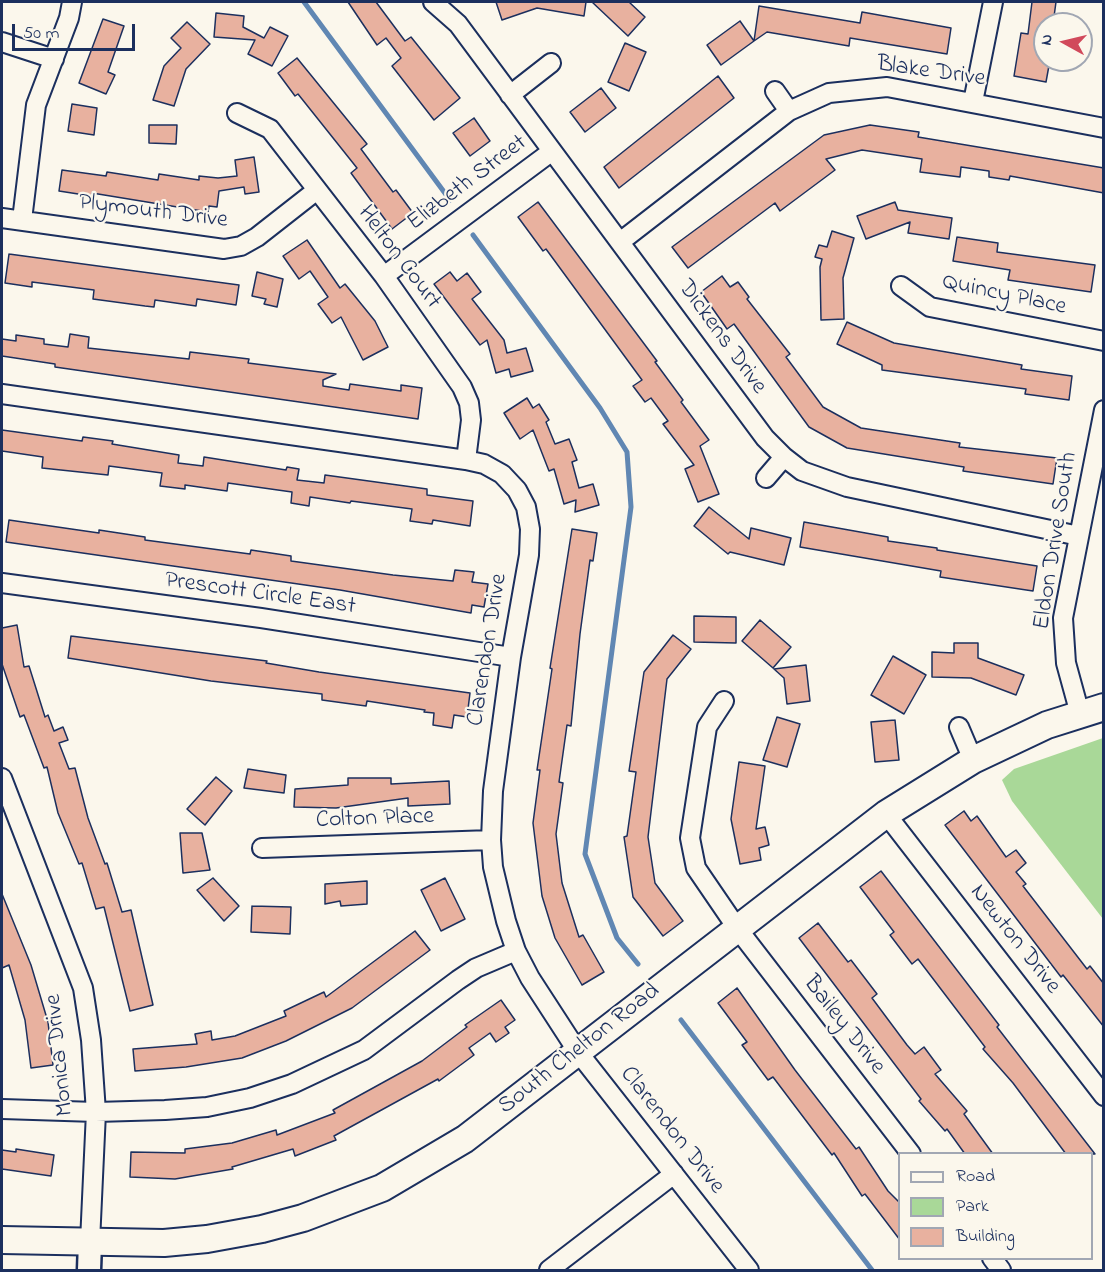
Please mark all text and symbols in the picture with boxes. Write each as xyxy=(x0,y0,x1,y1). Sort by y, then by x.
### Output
scale bar xyxy=(15,12,138,50)
north arrow xyxy=(1033,12,1093,72)
text: 50 m xyxy=(23,21,60,47)
text: N xyxy=(1035,33,1060,47)
street label: Blake Drive xyxy=(875,51,987,95)
street label: Elizbeth Street xyxy=(403,130,533,238)
street label: Plymouth Drive xyxy=(77,190,229,236)
street label: Helton Court xyxy=(350,201,446,315)
street label: Quincy Place xyxy=(939,269,1069,323)
street label: Dickens Drive xyxy=(670,275,772,401)
street label: Eldon Drive South xyxy=(1029,450,1085,632)
street label: Prescott Circle East xyxy=(163,567,357,623)
street label: Clarendon Drive xyxy=(463,572,515,728)
street label: Colton Place xyxy=(315,804,435,836)
street label: Newton Drive xyxy=(962,879,1066,1001)
street label: Bailey Drive xyxy=(795,971,891,1081)
street label: South Chelton Road xyxy=(494,978,666,1122)
street label: Monica Drive xyxy=(40,992,82,1118)
street label: Clarendon Drive xyxy=(612,1061,730,1201)
legend xyxy=(898,1152,1093,1260)
text: Road xyxy=(956,1164,995,1190)
text: Park xyxy=(956,1194,989,1220)
text: Building xyxy=(956,1224,1015,1250)

